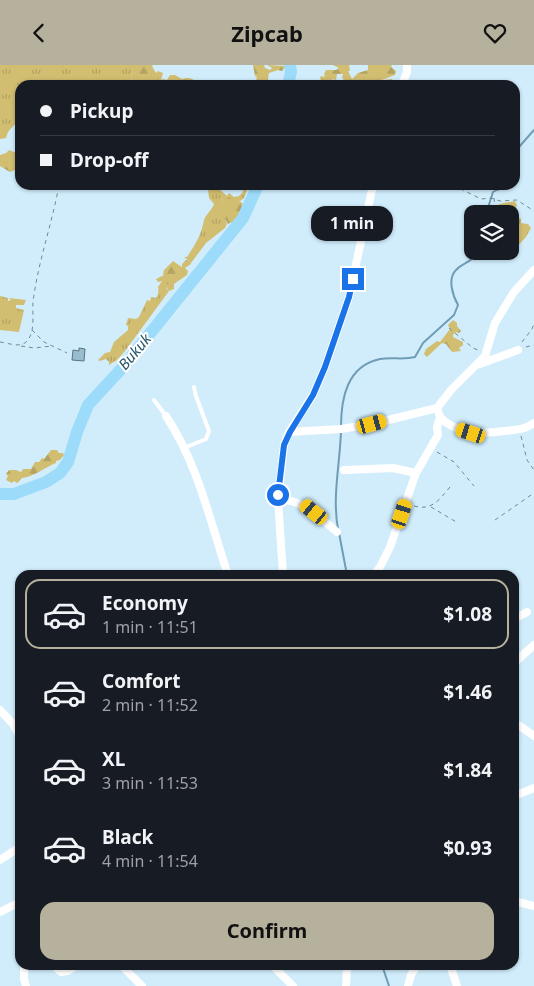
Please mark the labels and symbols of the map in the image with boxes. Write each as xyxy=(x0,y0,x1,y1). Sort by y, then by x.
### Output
callout: 1 min xyxy=(312,207,394,241)
route end xyxy=(342,268,364,290)
water label: Bukuk xyxy=(113,329,156,374)
car xyxy=(355,413,388,435)
car xyxy=(454,421,487,445)
route start xyxy=(267,484,289,506)
car xyxy=(297,497,330,527)
car xyxy=(390,497,413,531)

